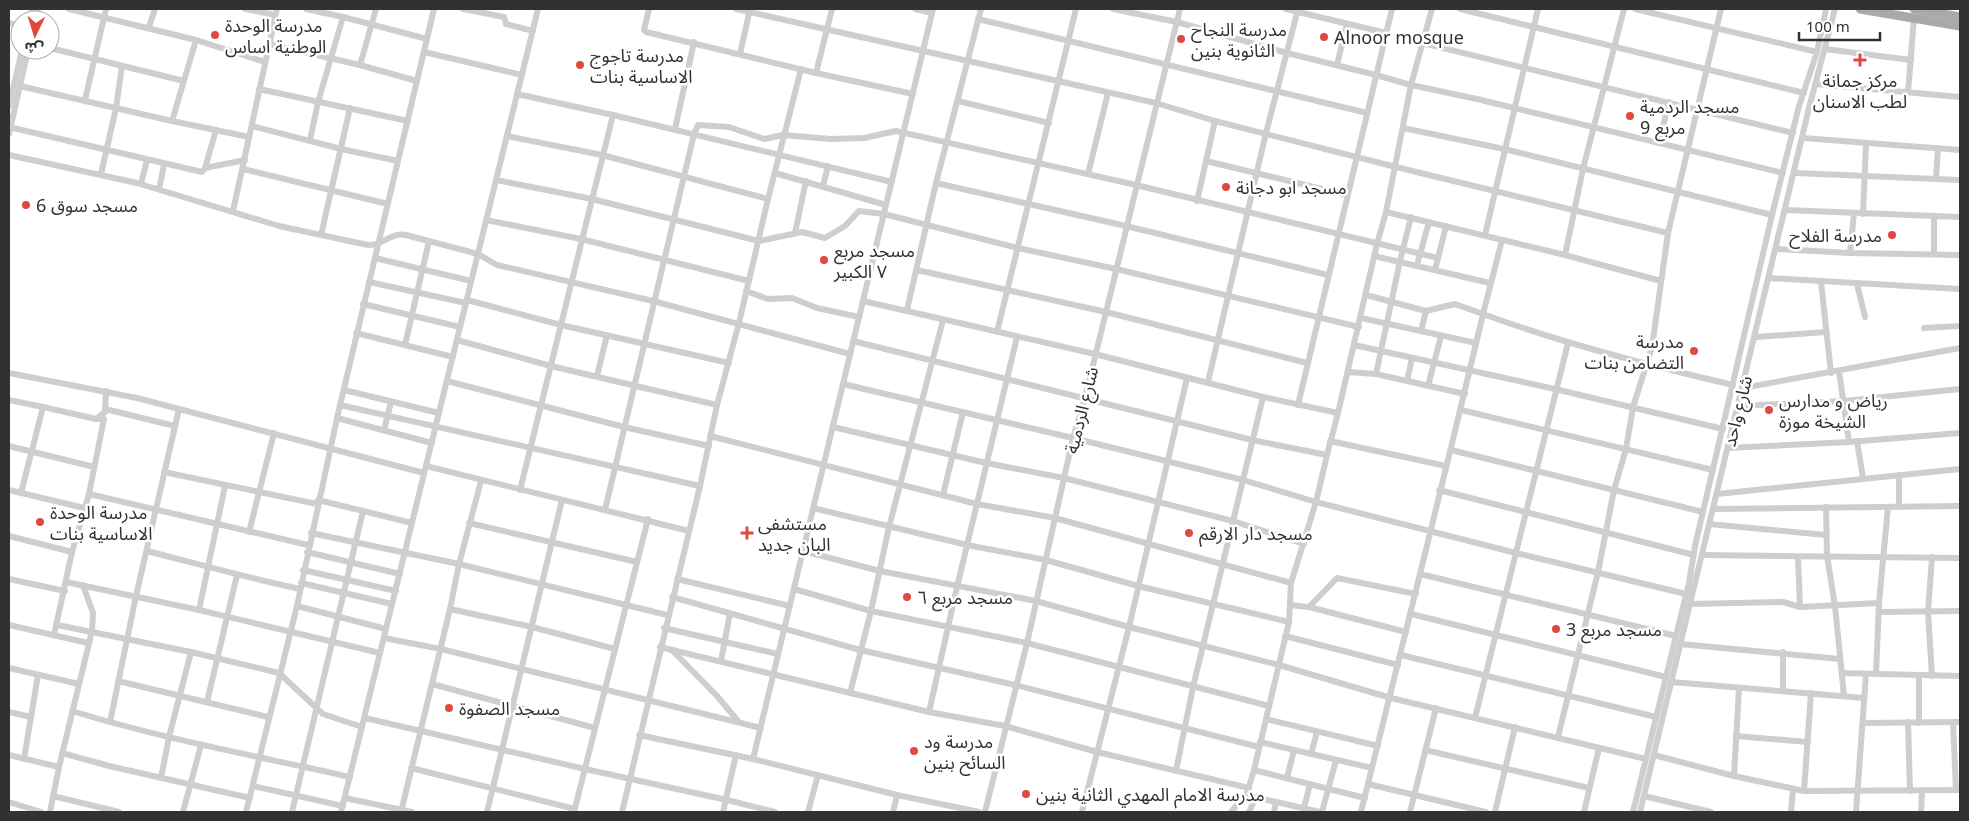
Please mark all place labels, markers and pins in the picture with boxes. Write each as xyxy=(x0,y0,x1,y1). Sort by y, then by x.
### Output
place label: مدرسة الوحدة الوطنية اساس xyxy=(225,13,326,58)
place label: مدرسة النجاح الثانوية بنين xyxy=(1191,17,1287,62)
place label: Alnoor mosque xyxy=(1334,25,1464,49)
marker: مدرسة الوحدة الوطنية اساس xyxy=(209,29,221,41)
marker: Alnoor mosque xyxy=(1318,31,1330,43)
marker: مدرسة النجاح الثانوية بنين xyxy=(1175,33,1187,45)
place label: مدرسة تاجوج الاساسية بنات xyxy=(590,43,693,88)
marker: مركز جمانة لطب الاسنان xyxy=(1853,53,1867,67)
marker: مدرسة تاجوج الاساسية بنات xyxy=(574,59,586,71)
place label: مركز جمانة لطب الاسنان xyxy=(1813,68,1907,113)
place label: مسجد الردمية مربع 9 xyxy=(1640,94,1740,142)
marker: مسجد الردمية مربع 9 xyxy=(1624,110,1636,122)
place label: مسجد ابو دجانة xyxy=(1236,175,1347,199)
marker: مسجد ابو دجانة xyxy=(1220,181,1232,193)
place label: مسجد سوق 6 xyxy=(36,193,138,217)
marker: مسجد سوق 6 xyxy=(20,199,32,211)
place label: مدرسة الفلاح xyxy=(1789,223,1882,249)
marker: مدرسة الفلاح xyxy=(1886,229,1898,241)
place label: مسجد مربع ٧ الكبير xyxy=(833,238,915,283)
marker: مسجد مربع ٧ الكبير xyxy=(818,254,830,266)
place label: مدرسة التضامن بنات xyxy=(1585,329,1684,374)
marker: مدرسة التضامن بنات xyxy=(1688,345,1700,357)
place label: رياض و مدارس الشيخة موزة xyxy=(1779,388,1888,433)
marker: رياض و مدارس الشيخة موزة xyxy=(1763,404,1775,416)
place label: مدرسة الوحدة الاساسية بنات xyxy=(50,500,153,545)
place label: مستشفى البان جديد xyxy=(758,511,831,556)
marker: مدرسة الوحدة الاساسية بنات xyxy=(34,516,46,528)
place label: مسجد دار الارقم xyxy=(1199,521,1313,547)
marker: مستشفى البان جديد xyxy=(740,526,754,540)
marker: مسجد دار الارقم xyxy=(1183,527,1195,539)
place label: مسجد مربع ٦ xyxy=(917,585,1013,612)
marker: مسجد مربع ٦ xyxy=(901,591,913,603)
place label: مسجد مربع 3 xyxy=(1566,617,1662,644)
marker: مسجد مربع 3 xyxy=(1550,623,1562,635)
place label: مسجد الصفوة xyxy=(459,696,560,720)
marker: مسجد الصفوة xyxy=(443,702,455,714)
place label: مدرسة ود السائح بنين xyxy=(924,729,1006,776)
marker: مدرسة ود السائح بنين xyxy=(908,745,920,757)
place label: مدرسة الامام المهدي الثانية بنين xyxy=(1036,782,1265,809)
marker: مدرسة الامام المهدي الثانية بنين xyxy=(1020,788,1032,800)

